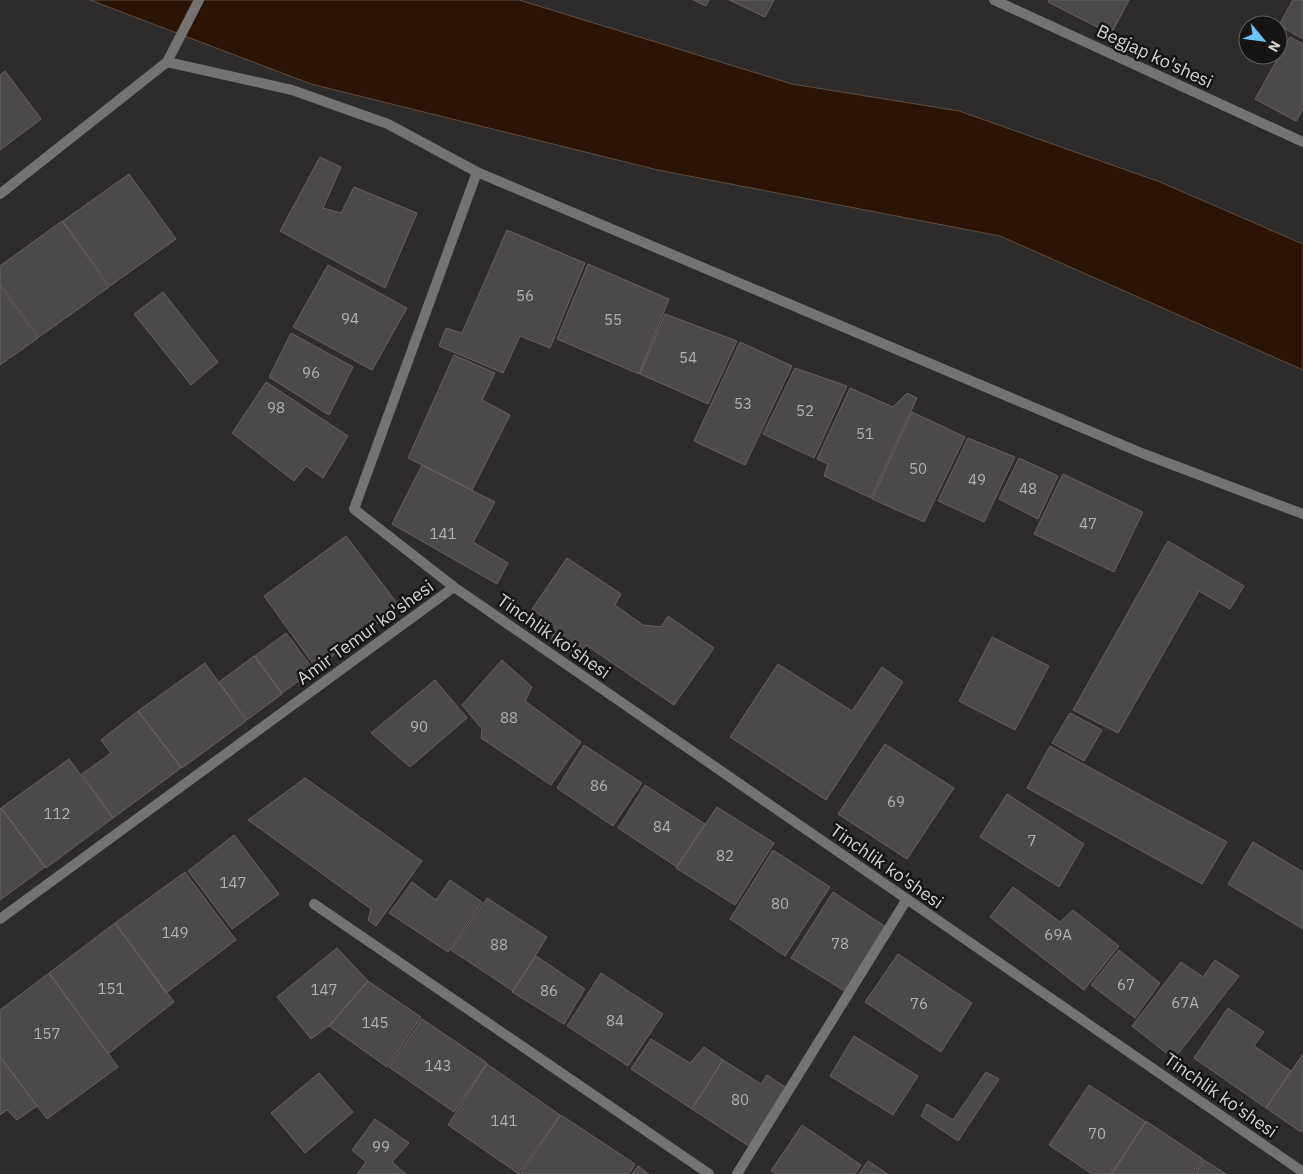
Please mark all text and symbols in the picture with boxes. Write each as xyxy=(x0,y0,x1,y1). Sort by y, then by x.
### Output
north arrow xyxy=(1238,15,1288,65)
street label: Begjap ko'shesi xyxy=(1093,19,1217,93)
text: N xyxy=(1264,38,1285,55)
house number: 56 xyxy=(516,286,534,305)
house number: 94 xyxy=(341,309,359,328)
house number: 55 xyxy=(604,310,622,329)
house number: 54 xyxy=(679,348,697,367)
house number: 96 xyxy=(302,363,320,382)
house number: 53 xyxy=(734,394,752,413)
house number: 98 xyxy=(267,398,285,417)
house number: 52 xyxy=(796,401,814,420)
house number: 51 xyxy=(856,424,874,443)
house number: 50 xyxy=(909,459,927,478)
house number: 49 xyxy=(968,470,986,489)
house number: 48 xyxy=(1019,479,1037,498)
house number: 47 xyxy=(1079,514,1097,533)
house number: 141 xyxy=(429,524,457,543)
street label: Amir Temur ko'shesi xyxy=(292,575,438,689)
street label: Tinchlik ko'shesi xyxy=(493,588,615,684)
house number: 88 xyxy=(500,708,518,727)
house number: 90 xyxy=(410,717,428,736)
house number: 86 xyxy=(590,776,608,795)
house number: 69 xyxy=(887,792,905,811)
house number: 112 xyxy=(43,804,71,823)
house number: 84 xyxy=(653,817,671,836)
street label: Tinchlik ko'shesi xyxy=(826,818,948,914)
house number: 7 xyxy=(1027,831,1037,850)
house number: 82 xyxy=(716,846,734,865)
house number: 147 xyxy=(219,873,247,892)
house number: 80 xyxy=(771,894,789,913)
house number: 149 xyxy=(161,923,189,942)
house number: 69A xyxy=(1044,925,1072,944)
house number: 78 xyxy=(831,934,849,953)
house number: 88 xyxy=(490,935,508,954)
house number: 67 xyxy=(1117,975,1135,994)
house number: 151 xyxy=(97,979,125,998)
house number: 147 xyxy=(310,980,338,999)
house number: 86 xyxy=(540,981,558,1000)
house number: 67A xyxy=(1171,993,1199,1012)
house number: 76 xyxy=(910,994,928,1013)
house number: 84 xyxy=(606,1011,624,1030)
house number: 145 xyxy=(361,1013,389,1032)
house number: 157 xyxy=(33,1024,61,1043)
street label: Tinchlik ko'shesi xyxy=(1160,1047,1282,1143)
house number: 143 xyxy=(424,1056,452,1075)
house number: 80 xyxy=(731,1090,749,1109)
house number: 141 xyxy=(490,1111,518,1130)
house number: 70 xyxy=(1088,1124,1106,1143)
house number: 99 xyxy=(372,1137,390,1156)

